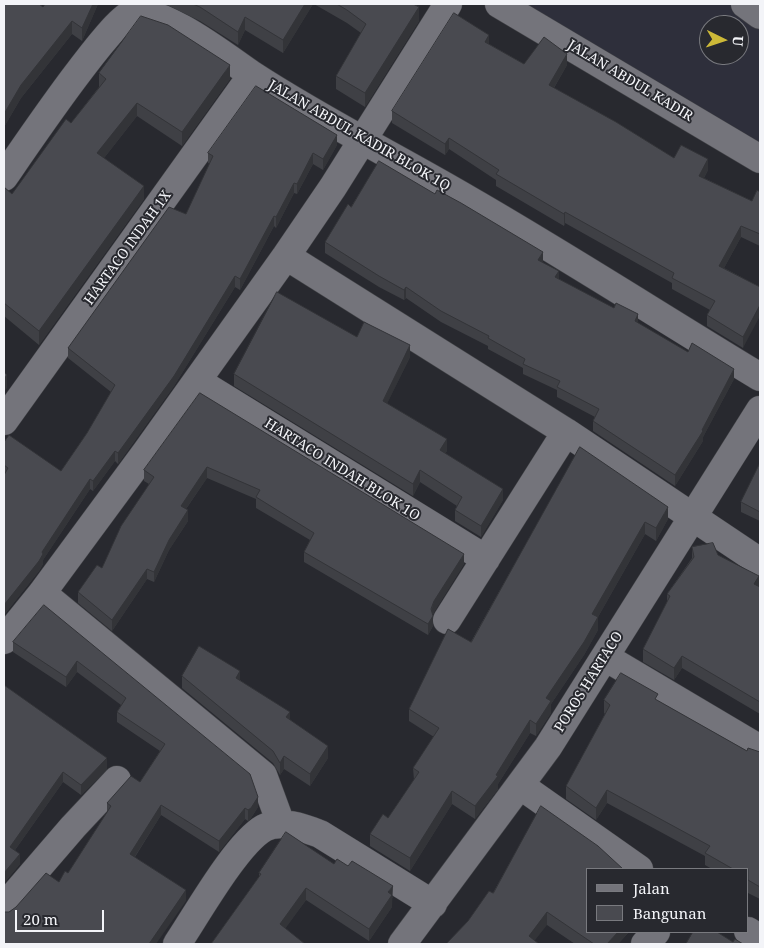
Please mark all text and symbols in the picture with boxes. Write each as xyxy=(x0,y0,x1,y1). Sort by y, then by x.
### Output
north arrow xyxy=(699,15,749,65)
text: U xyxy=(729,35,748,47)
street label: JALAN ABDUL KADIR xyxy=(564,37,696,125)
street label: JALAN ABDUL KADIR BLOK 1Q xyxy=(265,77,453,195)
street label: HARTACO INDAH 1X xyxy=(81,188,175,308)
street label: HARTACO INDAH BLOK 1O xyxy=(261,415,423,525)
street label: POROS HARTACO xyxy=(551,629,627,735)
legend xyxy=(586,868,749,933)
text: Jalan xyxy=(633,878,670,898)
scale bar xyxy=(18,900,106,932)
text: Bangunan xyxy=(633,903,706,923)
text: 20 m xyxy=(23,909,58,929)

